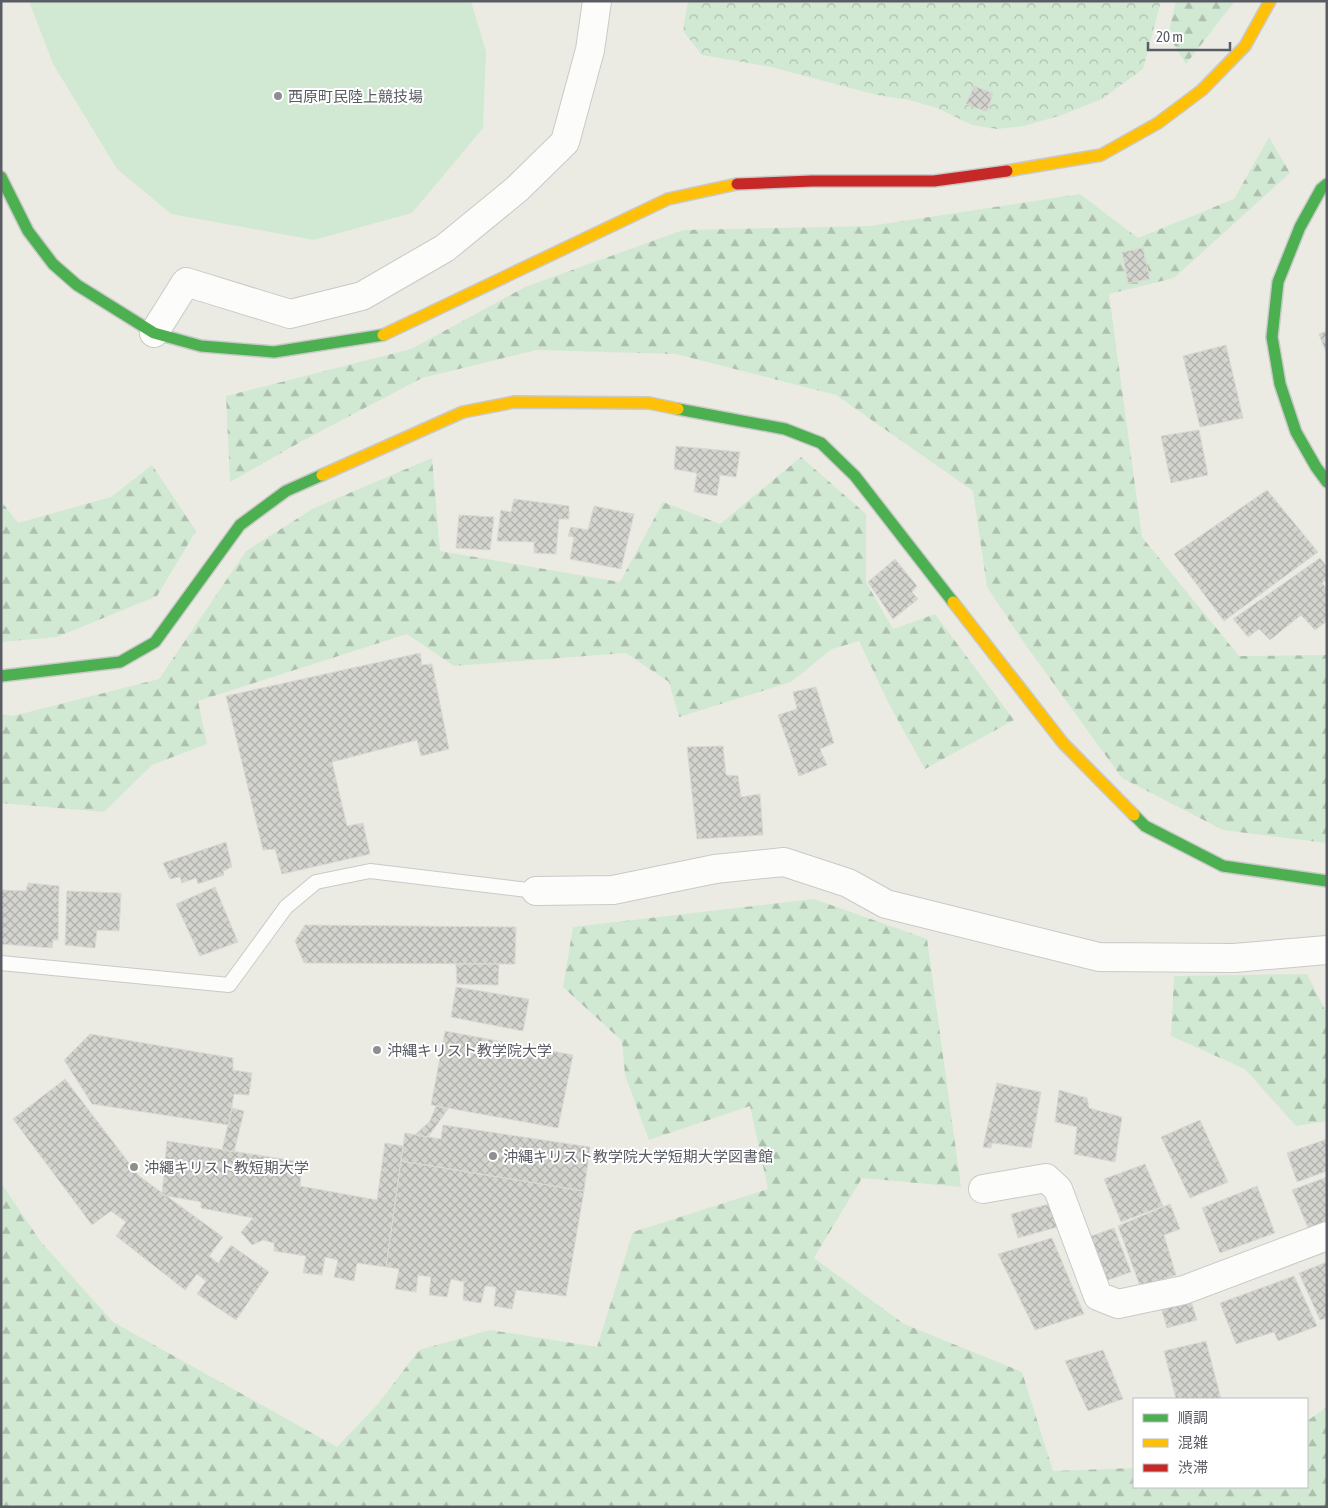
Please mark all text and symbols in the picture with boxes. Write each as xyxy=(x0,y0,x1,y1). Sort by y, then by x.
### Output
scale bar xyxy=(1148,20,1230,52)
text: 20 m xyxy=(1156,28,1183,45)
place label: 西原町民陸上競技場 xyxy=(288,88,423,105)
marker: 西原町民陸上競技場 xyxy=(272,90,284,102)
place label: 沖縄キリスト教学院大学 xyxy=(387,1042,552,1059)
marker: 沖縄キリスト教学院大学 xyxy=(371,1044,383,1056)
place label: 沖縄キリスト教学院大学短期大学図書館 xyxy=(503,1148,773,1165)
marker: 沖縄キリスト教学院大学短期大学図書館 xyxy=(487,1150,499,1162)
place label: 沖繩キリスト教短期大学 xyxy=(144,1159,309,1176)
marker: 沖繩キリスト教短期大学 xyxy=(128,1161,140,1173)
legend xyxy=(1133,1398,1308,1488)
text: 順調 xyxy=(1178,1409,1208,1426)
text: 混雑 xyxy=(1178,1434,1208,1451)
text: 渋滞 xyxy=(1178,1459,1208,1476)

